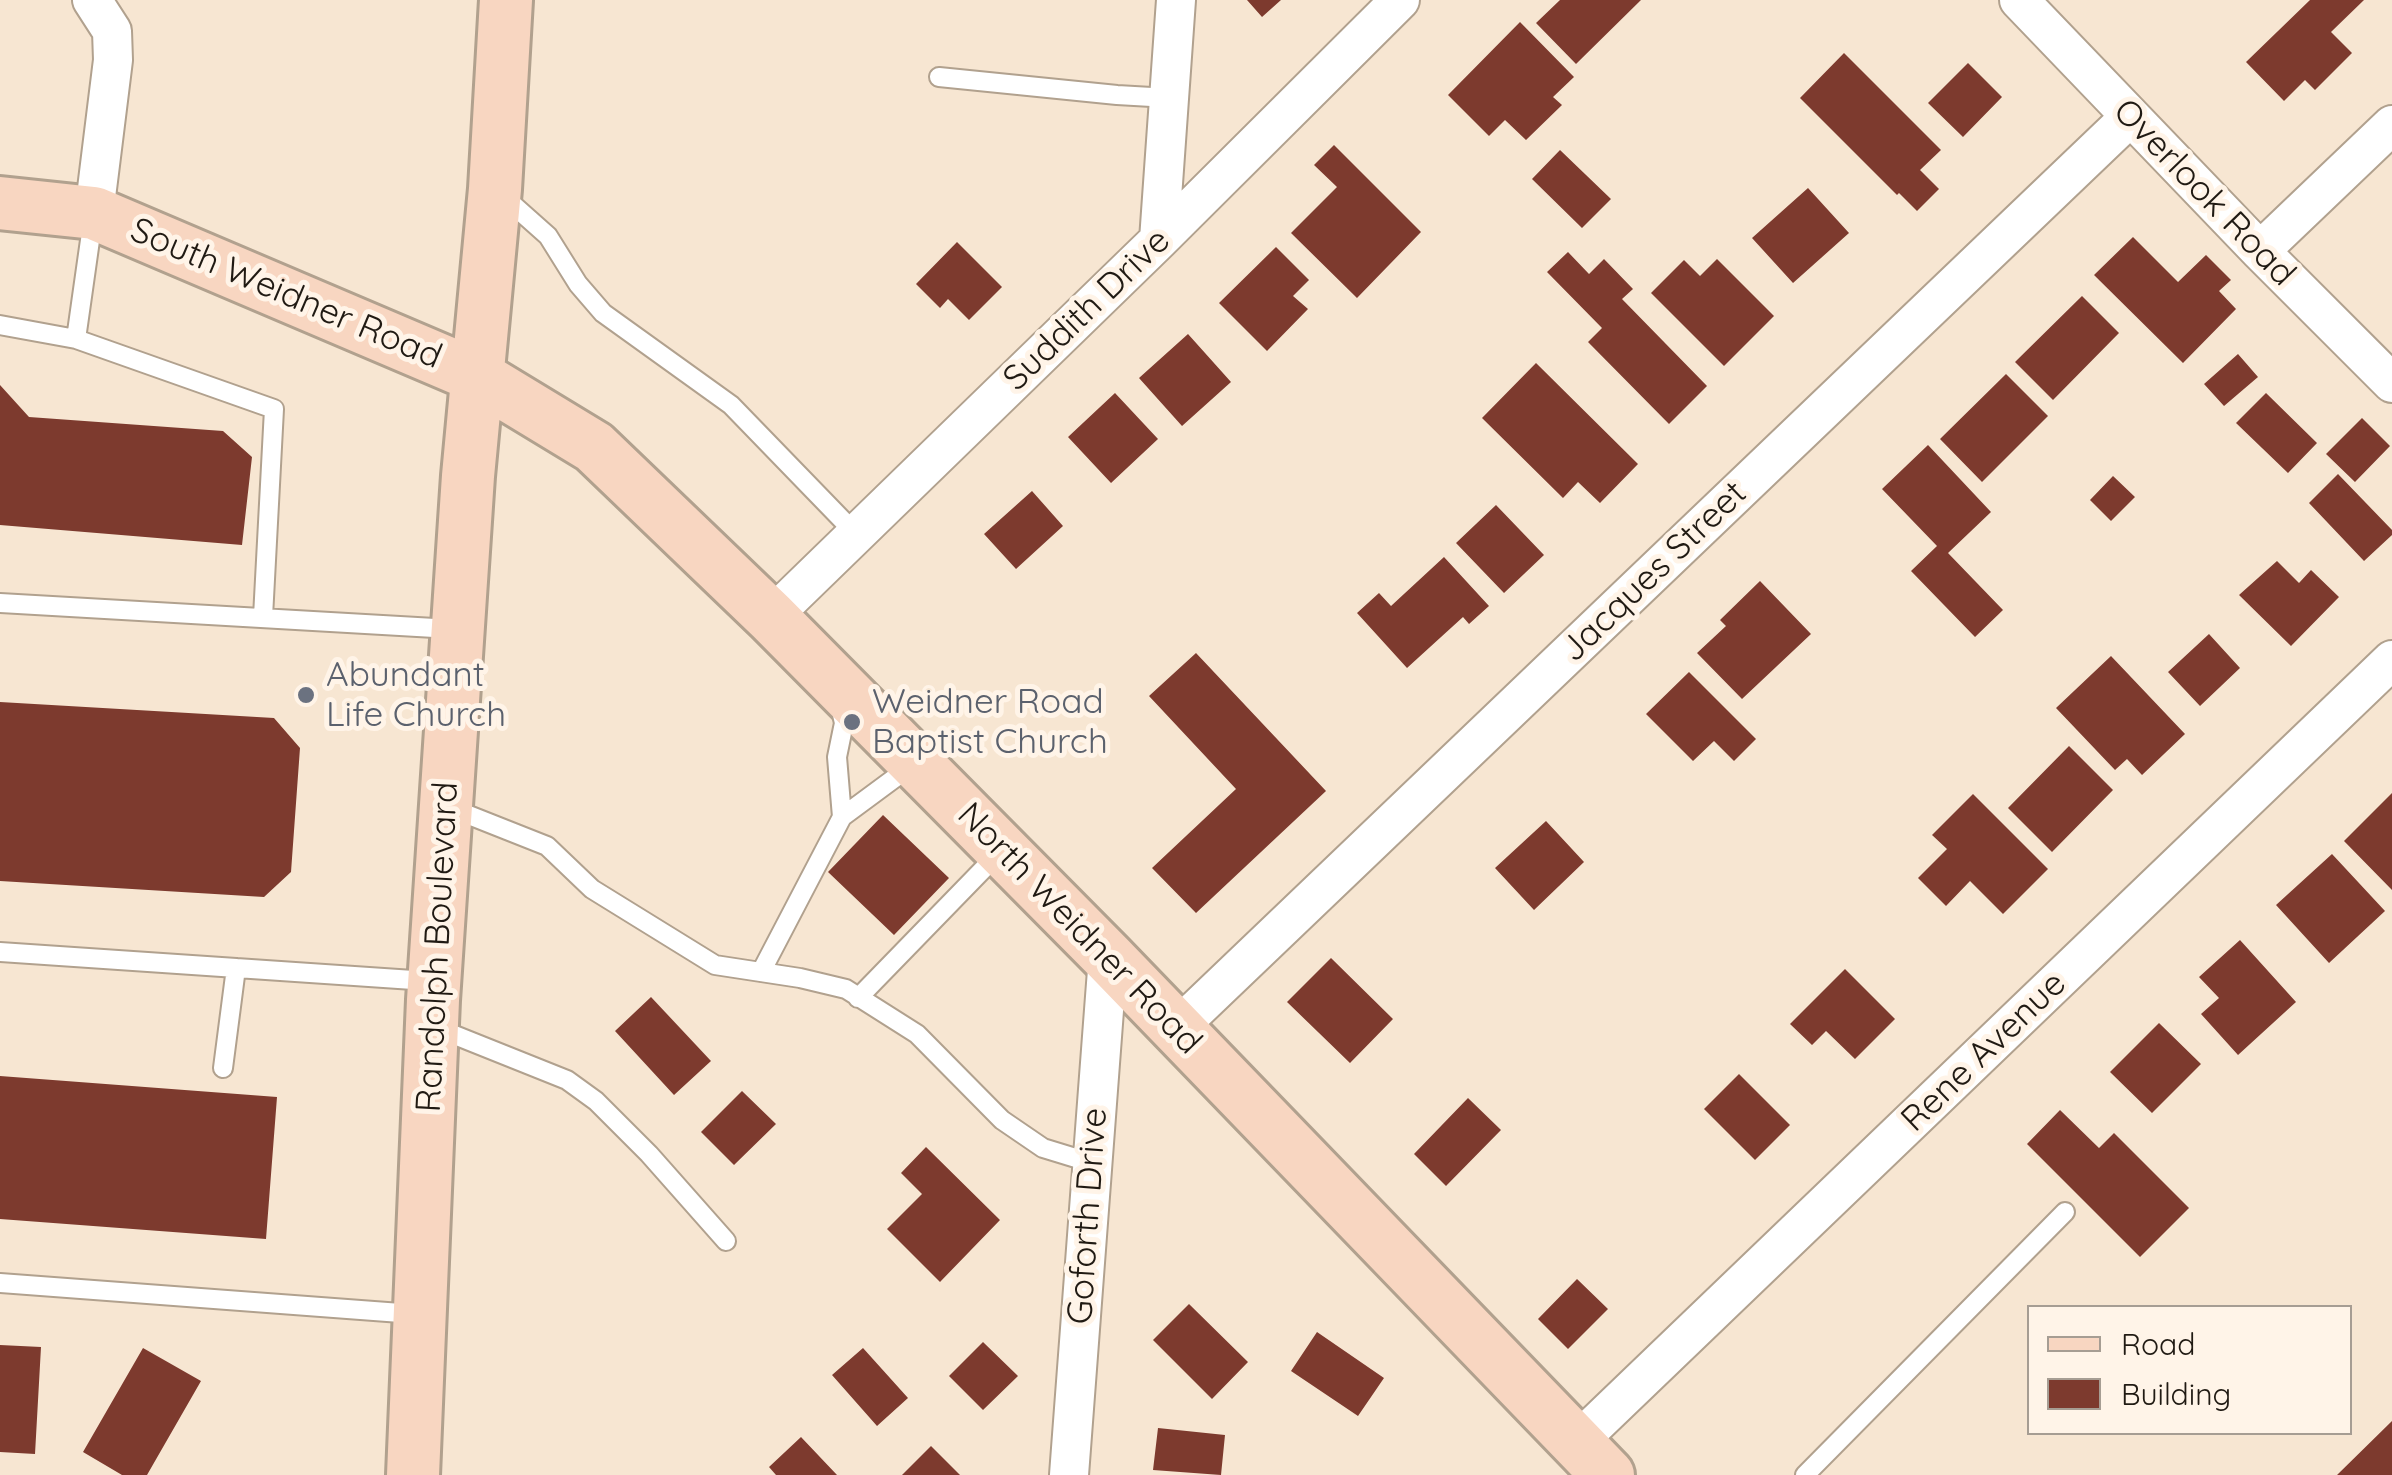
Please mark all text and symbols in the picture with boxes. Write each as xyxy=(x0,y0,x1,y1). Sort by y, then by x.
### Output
street label: Overlook Road xyxy=(2104,91,2304,295)
street label: South Weidner Road xyxy=(124,209,448,379)
street label: Suddith Drive xyxy=(995,220,1179,400)
street label: Jacques Street xyxy=(1552,473,1756,671)
place label: Abundant Life Church xyxy=(326,654,506,736)
place label: Weidner Road Baptist Church xyxy=(872,681,1108,763)
marker: Abundant Life Church xyxy=(295,684,317,706)
marker: Weidner Road Baptist Church xyxy=(841,711,863,733)
street label: Randolph Boulevard xyxy=(408,781,468,1113)
street label: North Weidner Road xyxy=(948,795,1210,1063)
street label: Rene Avenue xyxy=(1893,963,2075,1141)
street label: Goforth Drive xyxy=(1059,1106,1117,1326)
legend xyxy=(2027,1305,2352,1435)
text: Road xyxy=(2121,1325,2195,1363)
text: Building xyxy=(2121,1375,2231,1413)

